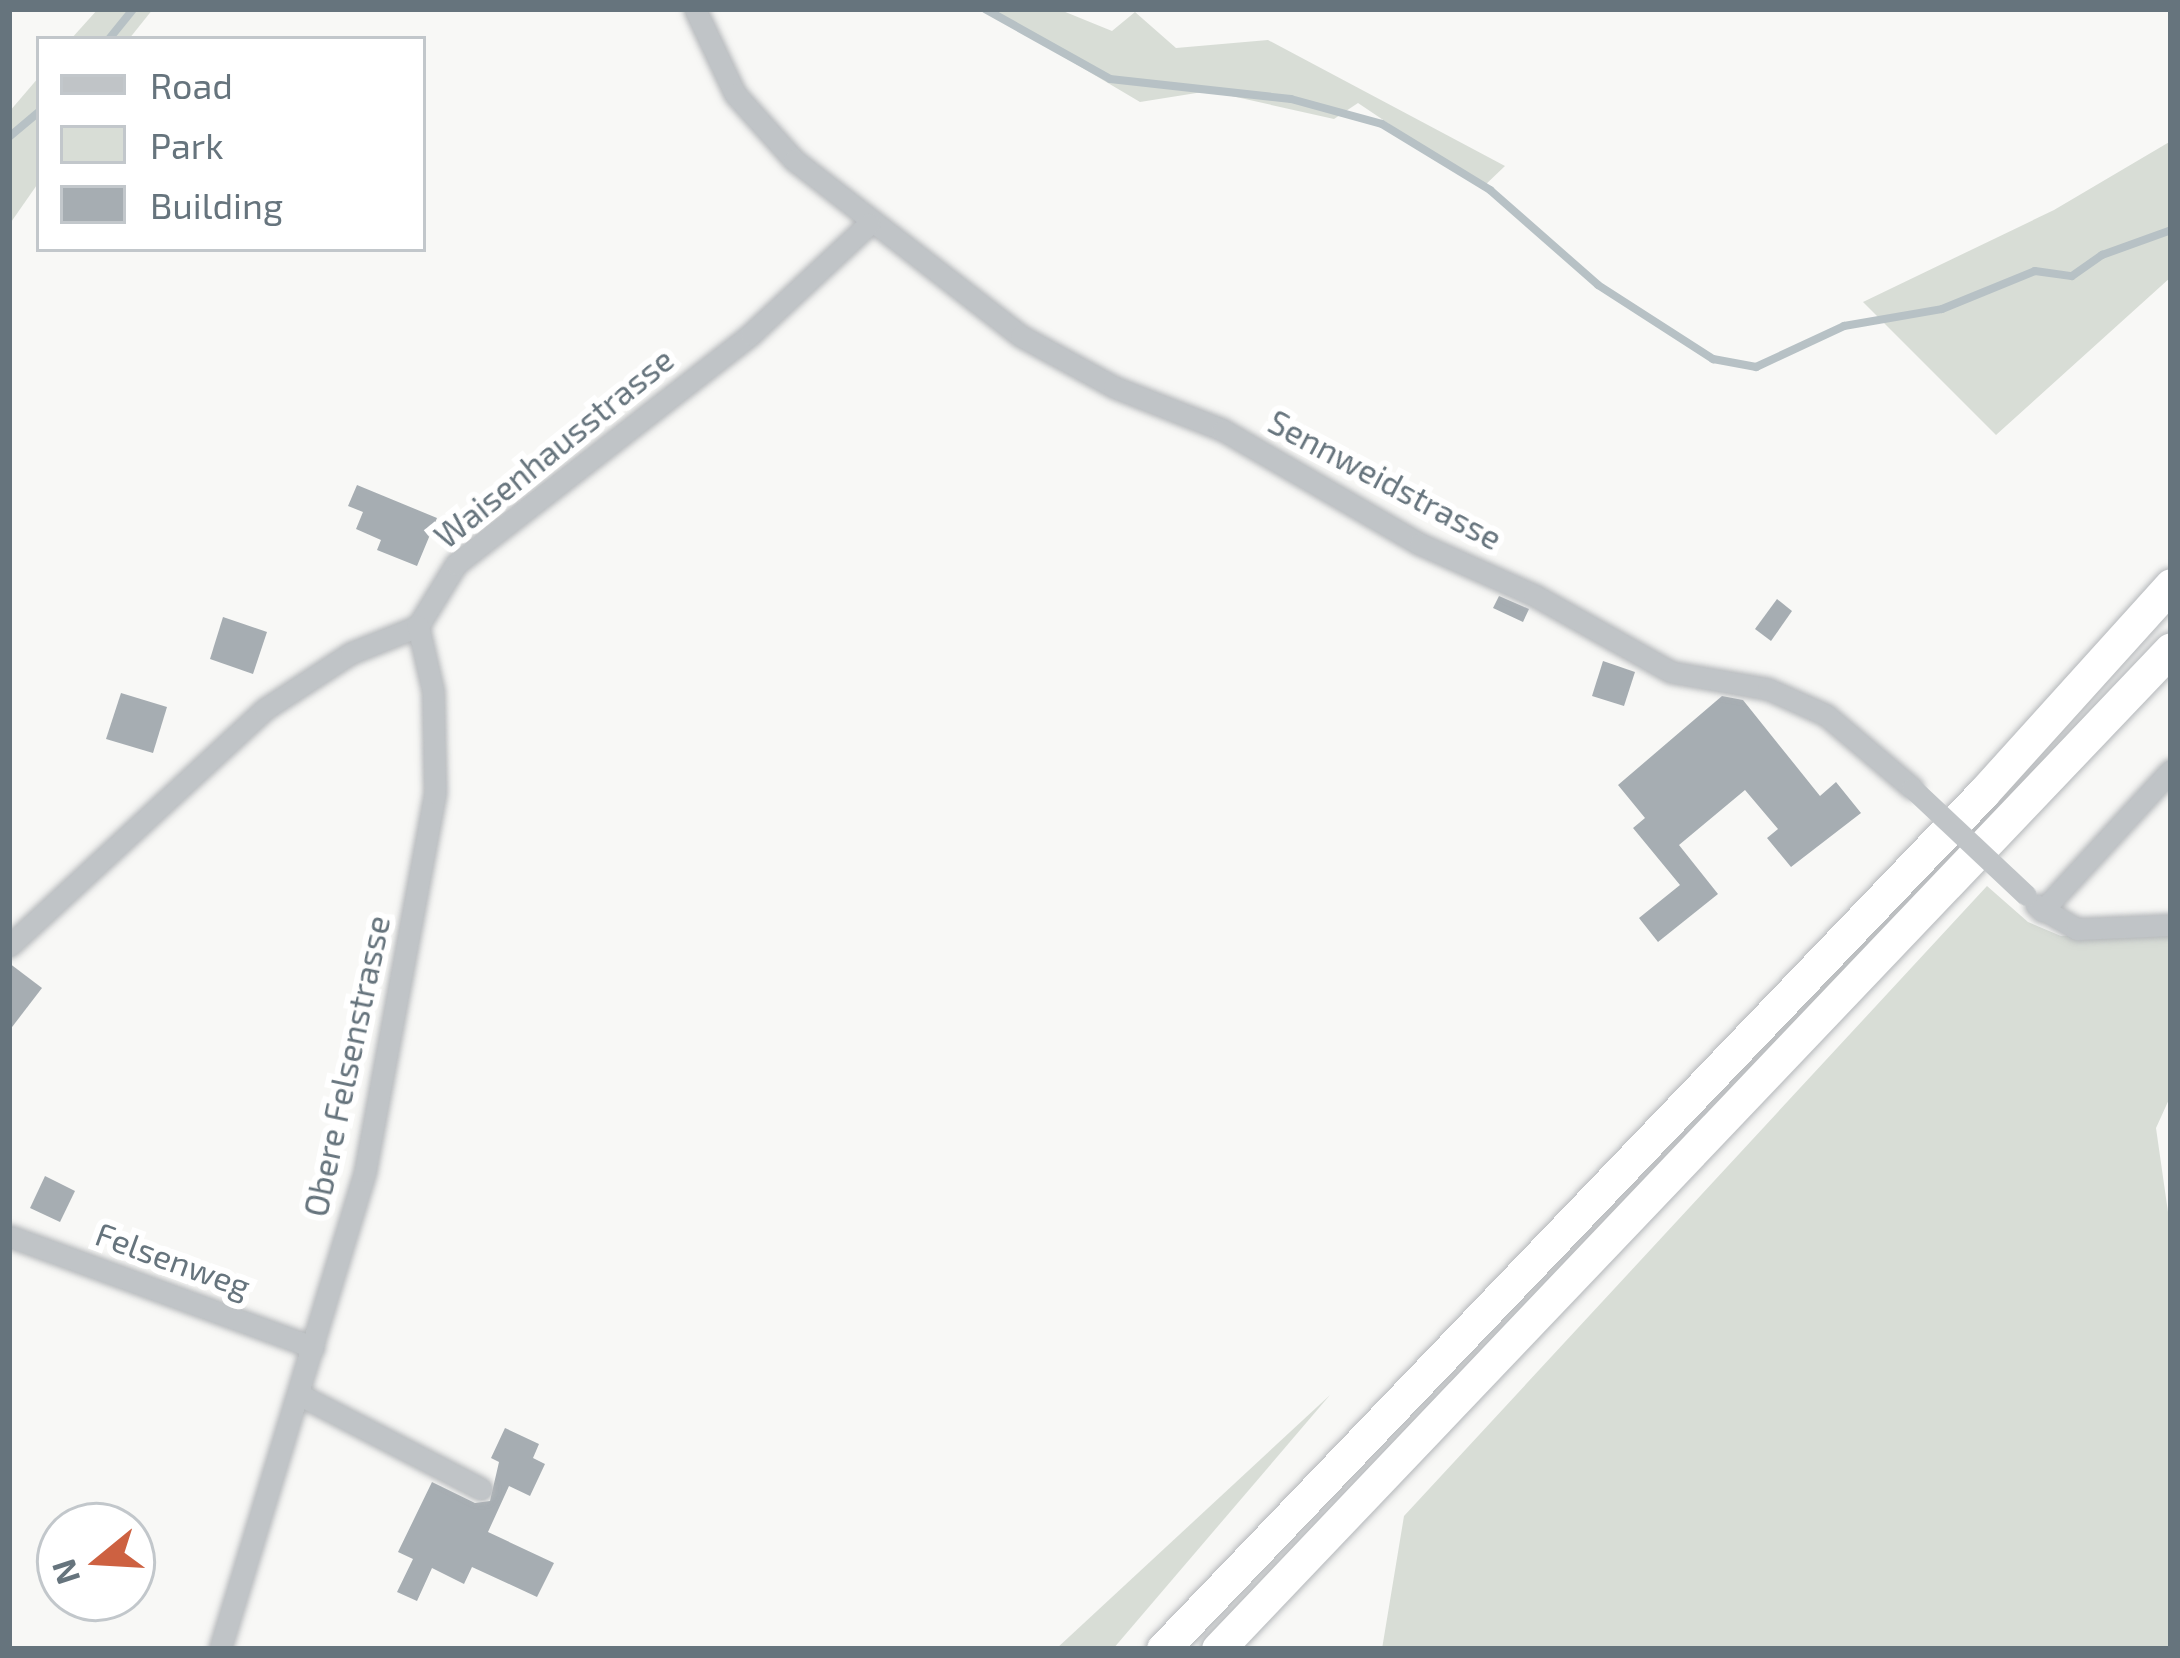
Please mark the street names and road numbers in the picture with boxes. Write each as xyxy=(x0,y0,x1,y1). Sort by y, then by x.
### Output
street label: Waisenhausstrasse xyxy=(427,340,681,556)
street label: Sennweidstrasse xyxy=(1262,402,1508,558)
street label: Obere Felsenstrasse xyxy=(296,912,398,1220)
street label: Felsenweg xyxy=(90,1214,256,1306)

